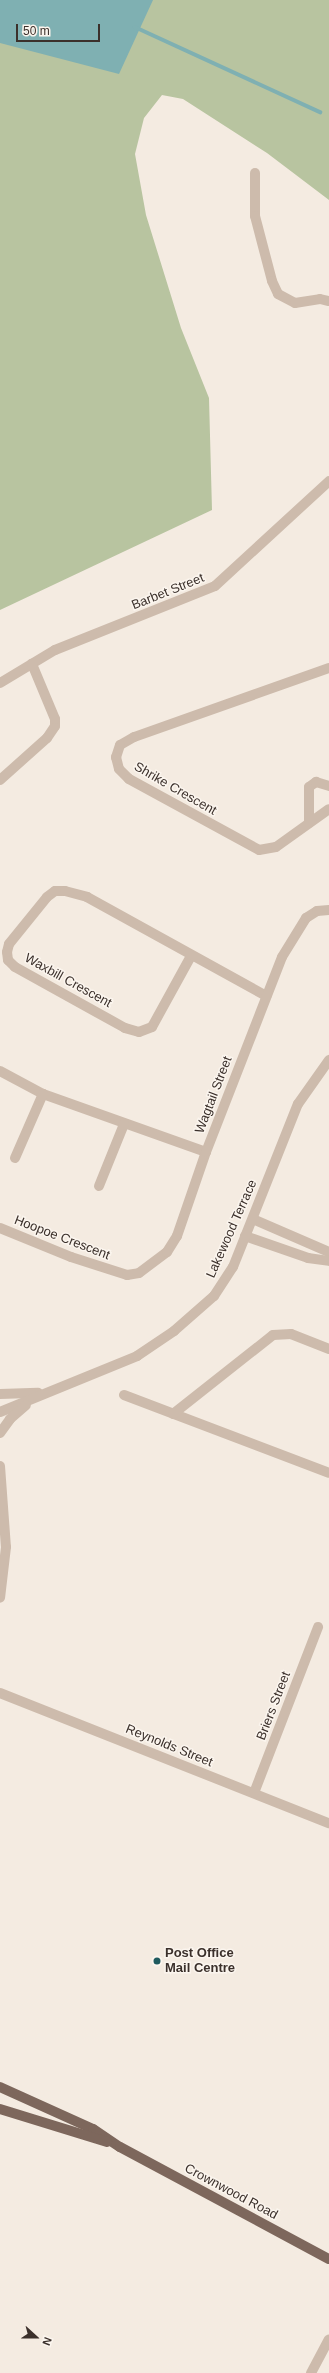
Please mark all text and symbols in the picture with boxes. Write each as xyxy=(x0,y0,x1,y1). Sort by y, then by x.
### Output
scale bar xyxy=(18,16,102,42)
text: 50 m xyxy=(23,24,50,38)
street label: Barbet Street xyxy=(130,570,206,614)
street label: Shrike Crescent xyxy=(131,759,219,819)
street label: Waxbill Crescent xyxy=(22,951,114,1011)
street label: Wagtail Street xyxy=(192,1054,236,1136)
street label: Lakewood Terrace xyxy=(203,1177,261,1281)
street label: Hoopoe Crescent xyxy=(12,1213,112,1263)
street label: Briers Street xyxy=(254,1669,294,1743)
street label: Reynolds Street xyxy=(123,1721,215,1771)
place label: Post Office Mail Centre xyxy=(165,1946,235,1977)
marker: Post Office Mail Centre xyxy=(152,1956,162,1966)
street label: Crownwood Road xyxy=(182,2161,280,2223)
north arrow xyxy=(16,2317,56,2357)
text: N xyxy=(40,2335,54,2347)

